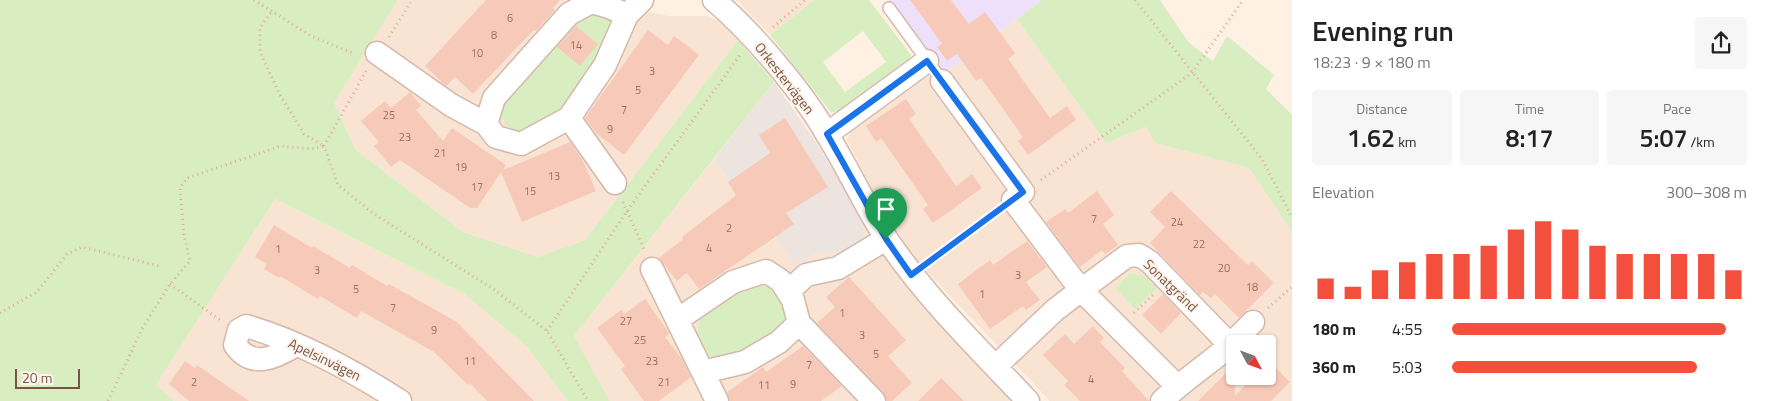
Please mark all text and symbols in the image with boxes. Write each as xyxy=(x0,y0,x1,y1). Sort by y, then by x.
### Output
text: Evening run xyxy=(1312,9,1454,52)
house number: 6 xyxy=(507,10,513,26)
button: share xyxy=(1695,17,1747,69)
house number: 8 xyxy=(491,27,497,43)
house number: 14 xyxy=(570,37,582,53)
street label: Orkestervägen xyxy=(750,37,820,119)
house number: 10 xyxy=(471,45,483,61)
text: 18:23 · 9 × 180 m xyxy=(1312,50,1431,74)
house number: 3 xyxy=(649,63,655,79)
house number: 5 xyxy=(635,82,641,98)
text: Distance xyxy=(1356,98,1407,119)
text: Time xyxy=(1515,98,1544,119)
text: Pace xyxy=(1663,98,1691,119)
house number: 7 xyxy=(621,102,627,118)
house number: 25 xyxy=(383,107,395,123)
text: 1.62 xyxy=(1347,119,1395,157)
text: 8:17 xyxy=(1506,119,1553,157)
text: 5:07 xyxy=(1640,119,1688,157)
house number: 9 xyxy=(607,121,613,137)
house number: 23 xyxy=(399,129,411,145)
text: km xyxy=(1395,131,1417,152)
text: /km xyxy=(1688,131,1715,152)
house number: 21 xyxy=(434,145,446,161)
house number: 19 xyxy=(455,159,467,175)
house number: 13 xyxy=(548,168,560,184)
house number: 17 xyxy=(471,179,483,195)
text: Elevation xyxy=(1312,180,1374,204)
text: 300–308 m xyxy=(1666,180,1747,204)
house number: 15 xyxy=(524,183,536,199)
pin xyxy=(865,188,907,239)
icon: arrive xyxy=(872,195,900,223)
house number: 7 xyxy=(1091,211,1097,227)
house number: 24 xyxy=(1171,214,1183,230)
house number: 2 xyxy=(726,220,732,236)
house number: 22 xyxy=(1193,236,1205,252)
house number: 4 xyxy=(706,240,712,256)
house number: 1 xyxy=(275,241,281,257)
street label: Sonatgränd xyxy=(1139,254,1203,316)
house number: 20 xyxy=(1218,260,1230,276)
house number: 3 xyxy=(314,262,320,278)
house number: 3 xyxy=(1015,267,1021,283)
house number: 18 xyxy=(1246,279,1258,295)
house number: 5 xyxy=(353,281,359,297)
house number: 1 xyxy=(979,286,985,302)
house number: 7 xyxy=(390,300,396,316)
house number: 1 xyxy=(839,305,845,321)
house number: 27 xyxy=(620,313,632,329)
text: 180 m xyxy=(1312,317,1356,341)
text: 4:55 xyxy=(1392,317,1422,341)
house number: 9 xyxy=(431,322,437,338)
house number: 3 xyxy=(859,327,865,343)
street label: Apelsinvägen xyxy=(285,332,365,386)
house number: 25 xyxy=(634,332,646,348)
north arrow xyxy=(1226,335,1276,385)
map controls xyxy=(1226,335,1276,385)
house number: 5 xyxy=(873,346,879,362)
house number: 11 xyxy=(464,353,476,369)
house number: 23 xyxy=(646,353,658,369)
text: 360 m xyxy=(1312,355,1356,379)
text: 5:03 xyxy=(1392,355,1422,379)
house number: 7 xyxy=(806,357,812,373)
scale bar xyxy=(15,366,80,389)
text: 20 m xyxy=(22,367,52,388)
house number: 4 xyxy=(1088,371,1094,387)
house number: 2 xyxy=(191,374,197,390)
house number: 21 xyxy=(658,374,670,390)
house number: 9 xyxy=(790,376,796,392)
house number: 11 xyxy=(758,377,770,393)

